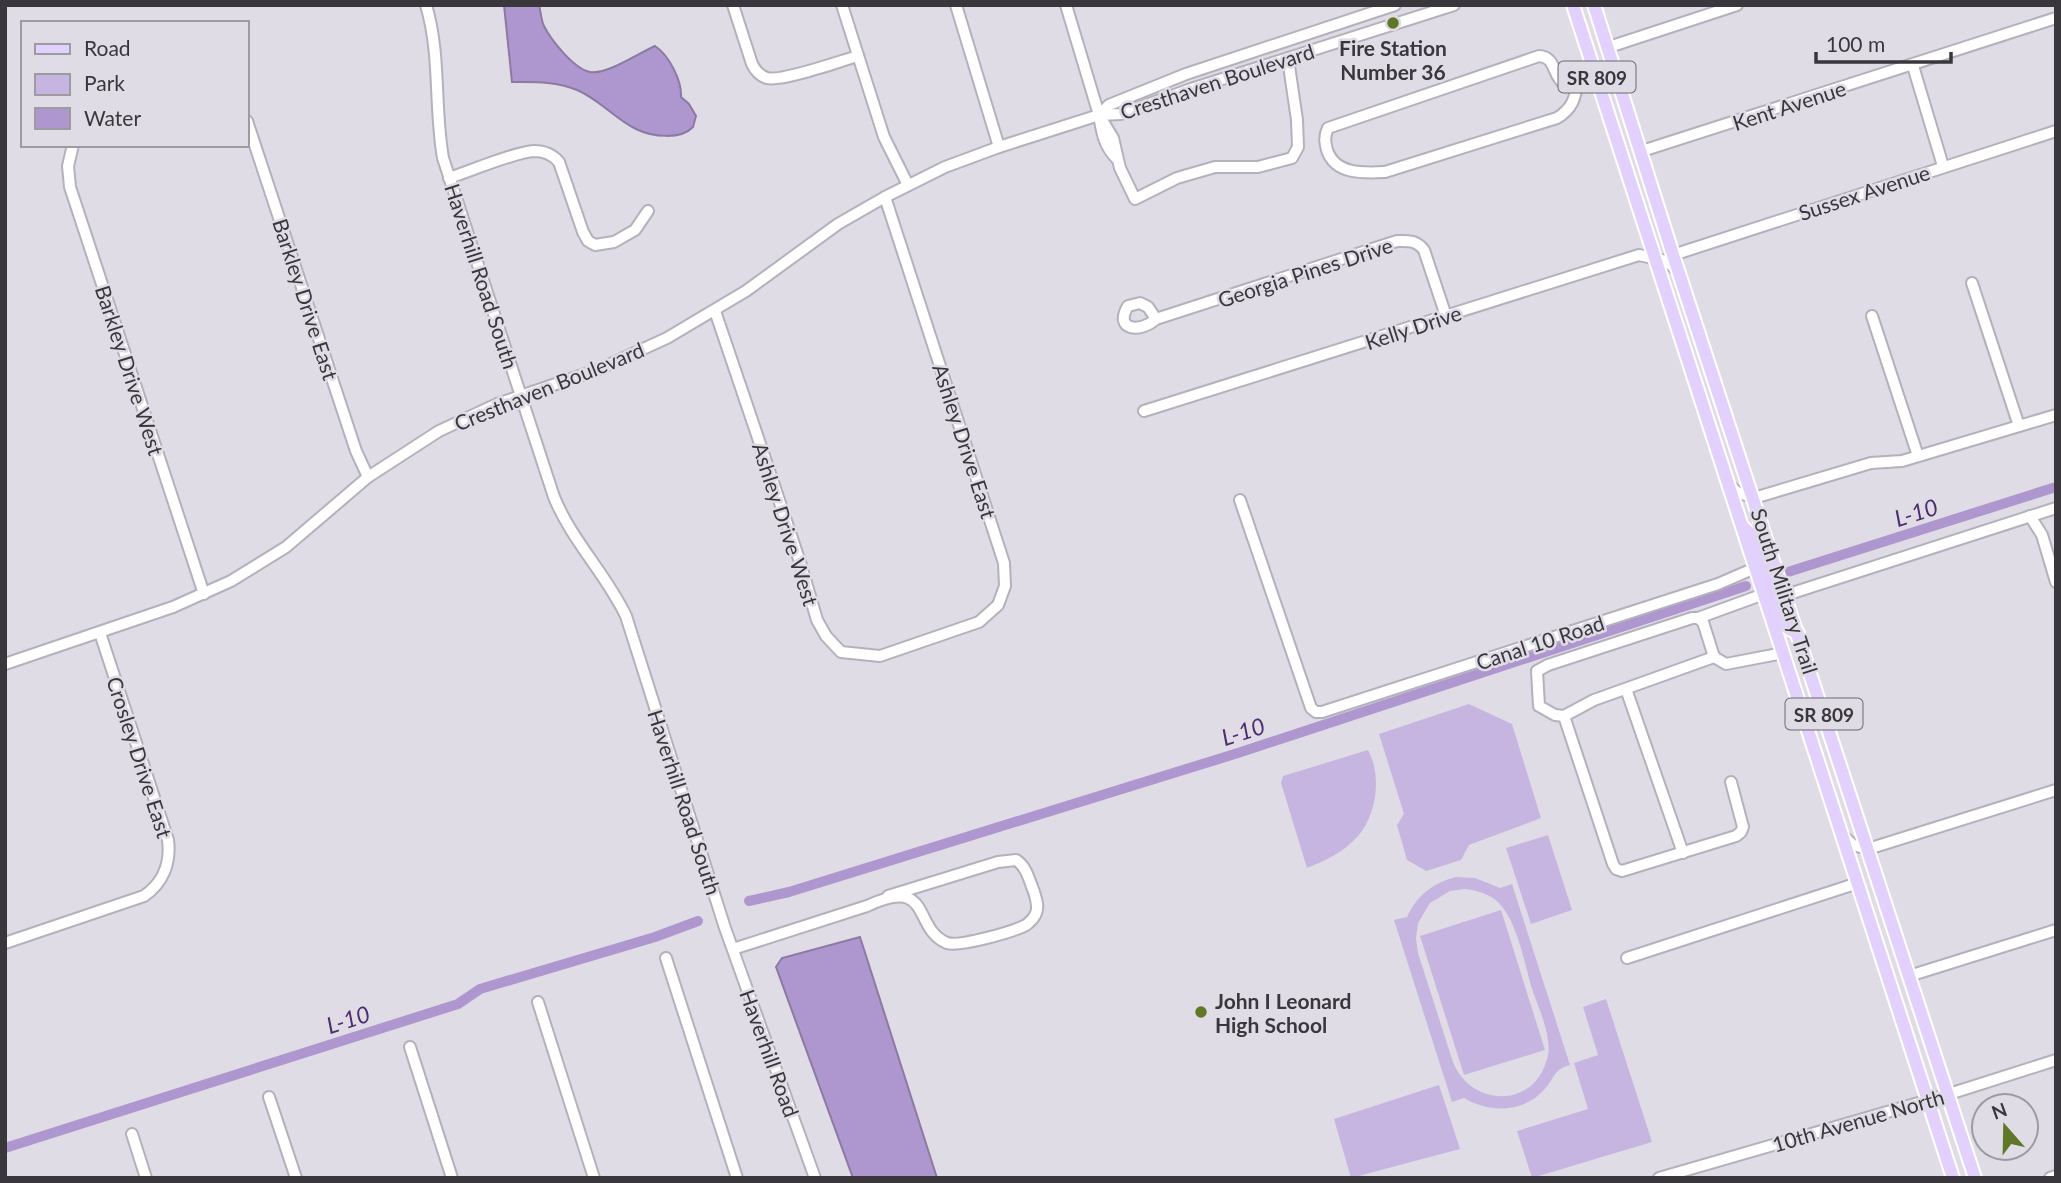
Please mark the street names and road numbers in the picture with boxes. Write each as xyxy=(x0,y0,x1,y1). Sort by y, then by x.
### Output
street label: Cresthaven Boulevard xyxy=(1117,38,1317,124)
road number: SR 809 xyxy=(1558,61,1636,92)
street label: Kent Avenue xyxy=(1729,75,1849,135)
street label: Sussex Avenue xyxy=(1795,159,1933,225)
street label: Haverhill Road South xyxy=(440,180,524,372)
street label: Barkley Drive East xyxy=(268,215,344,383)
street label: Georgia Pines Drive xyxy=(1214,232,1396,312)
street label: Barkley Drive West xyxy=(91,282,169,458)
street label: Kelly Drive xyxy=(1362,300,1464,354)
street label: Cresthaven Boulevard xyxy=(450,336,648,436)
street label: Ashley Drive East xyxy=(928,361,1002,522)
street label: Ashley Drive West xyxy=(748,439,824,609)
street label: South Military Trail xyxy=(1746,505,1824,677)
street label: Canal 10 Road xyxy=(1473,610,1607,674)
street label: Crosley Drive East xyxy=(102,673,178,841)
road number: SR 809 xyxy=(1786,698,1862,730)
street label: Haverhill Road South xyxy=(643,706,727,898)
street label: Haverhill Road xyxy=(735,986,805,1120)
street label: 10th Avenue North xyxy=(1769,1083,1947,1157)

